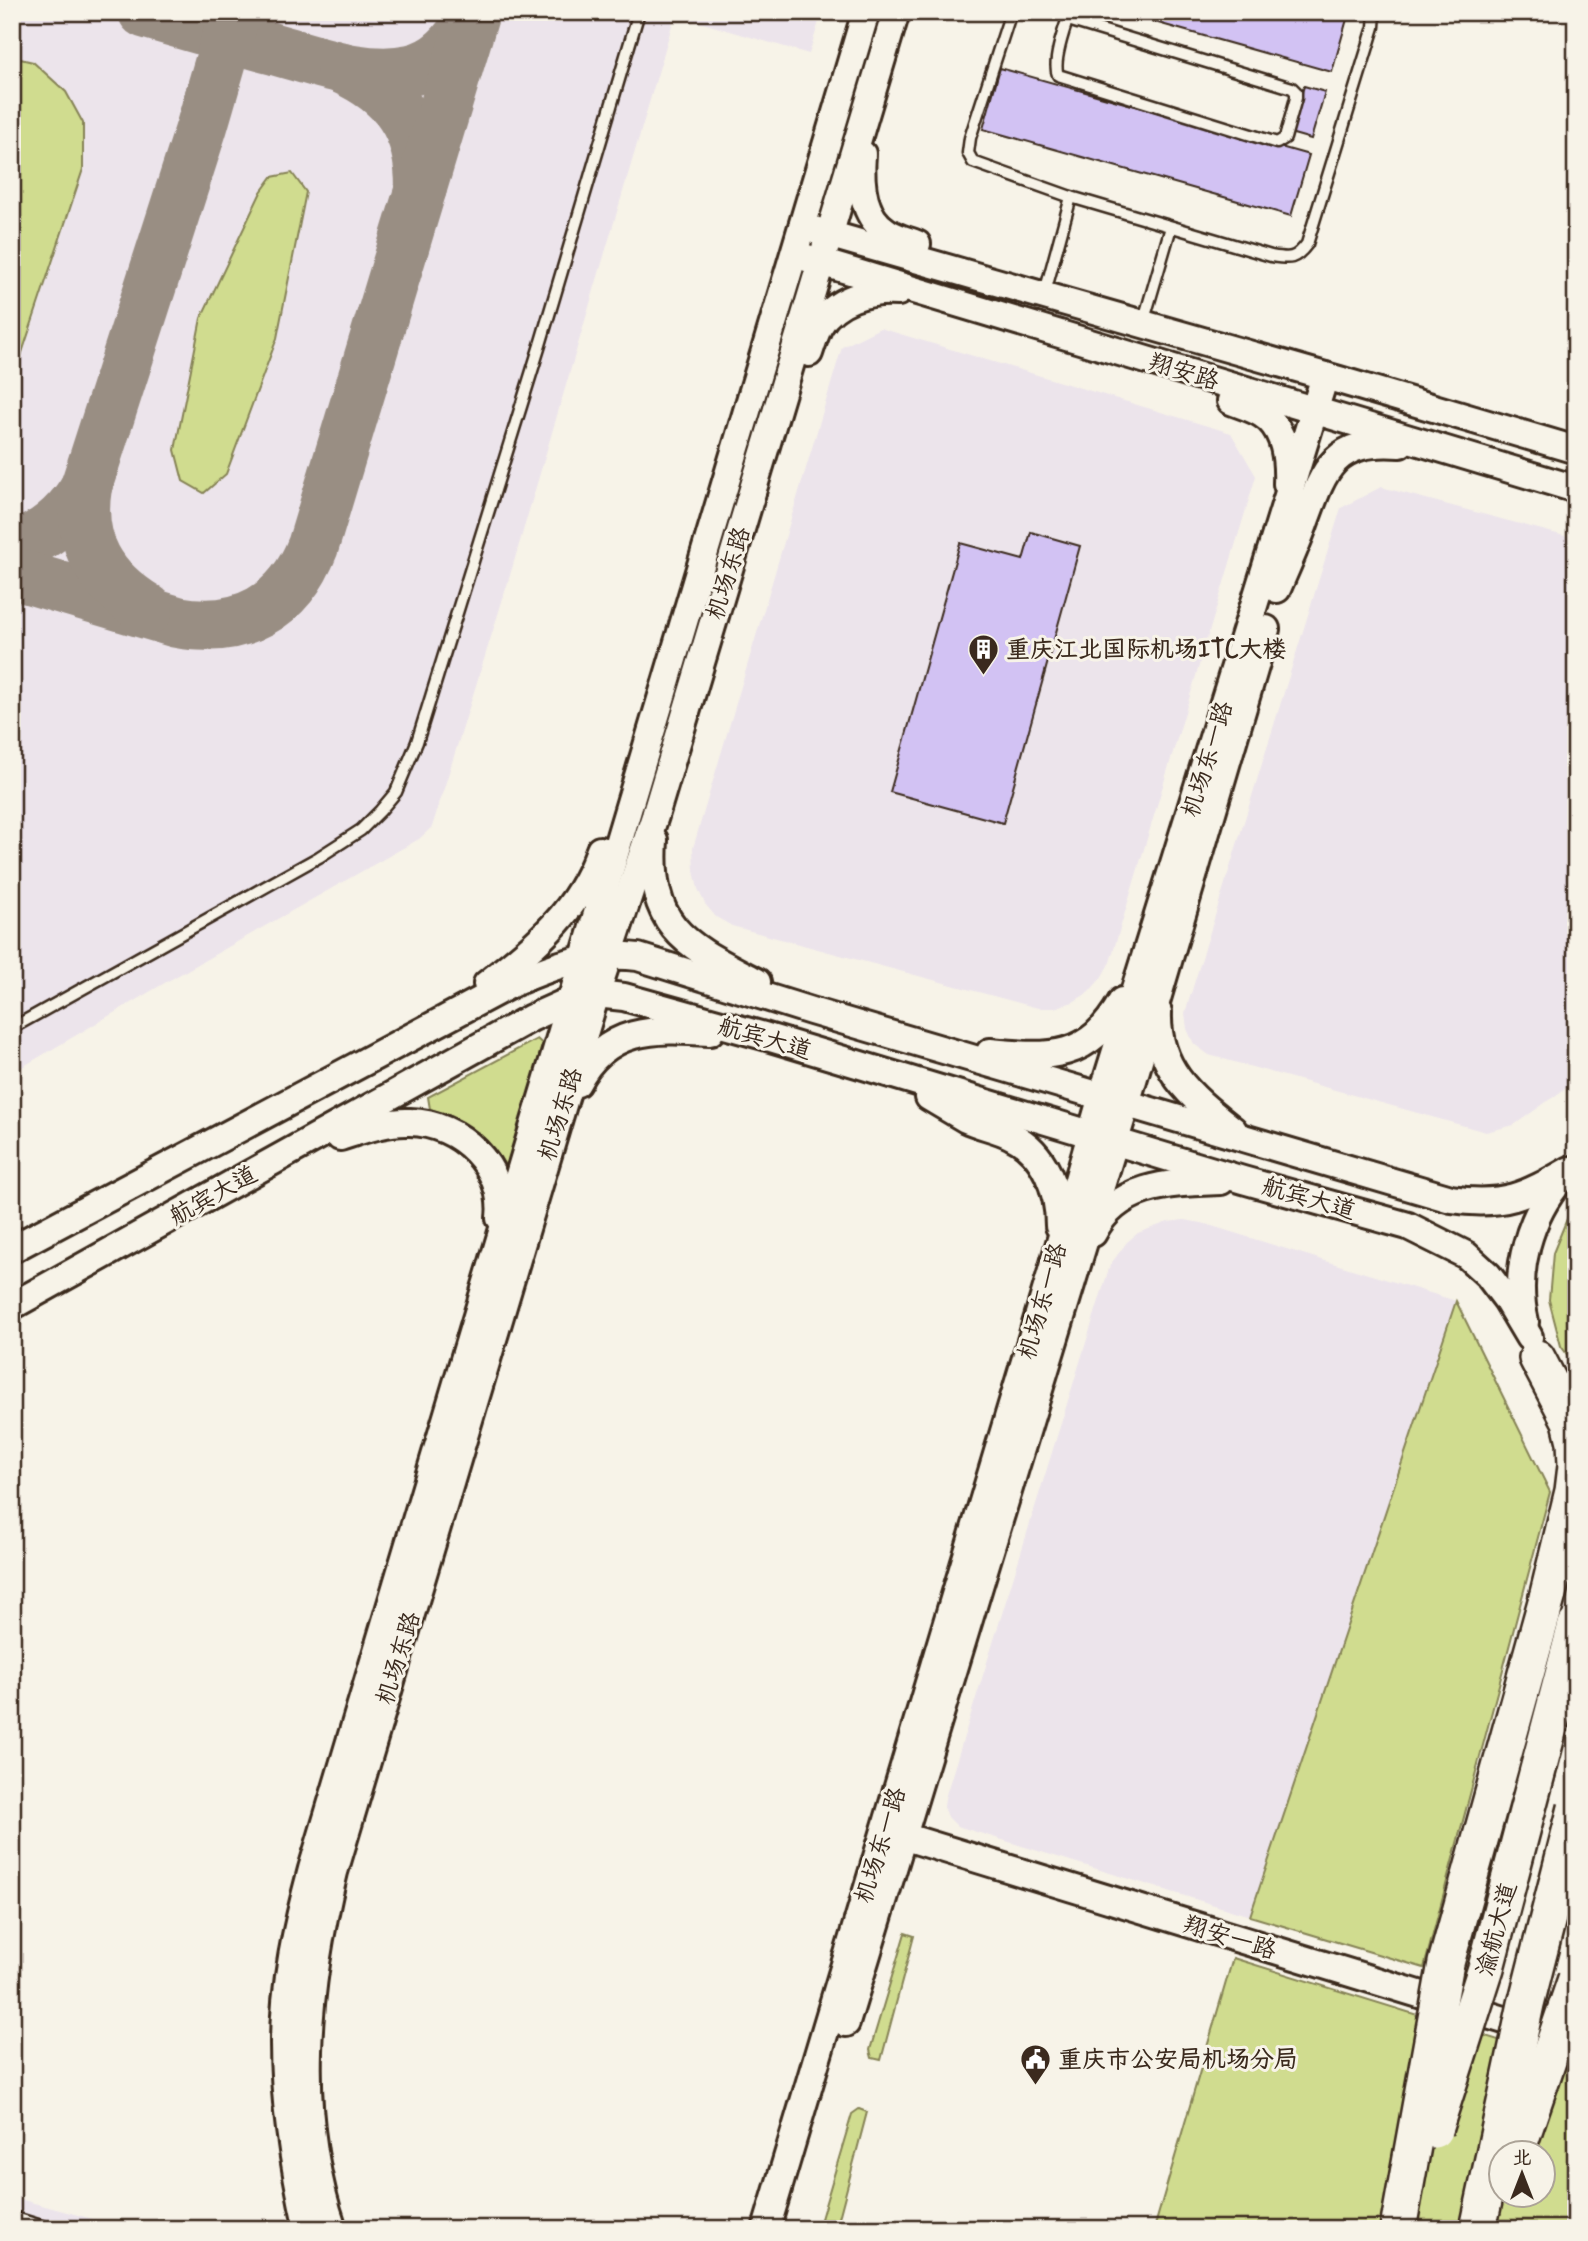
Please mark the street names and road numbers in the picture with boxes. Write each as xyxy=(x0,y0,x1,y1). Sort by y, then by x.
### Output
street label: 翔安路 xyxy=(1145,347,1223,398)
street label: 机场东路 xyxy=(701,523,758,624)
street label: 机场东一路 xyxy=(1176,698,1241,821)
street label: 航宾大道 xyxy=(714,1011,815,1068)
street label: 机场东路 xyxy=(533,1064,590,1165)
street label: 航宾大道 xyxy=(164,1159,263,1233)
street label: 航宾大道 xyxy=(1258,1171,1359,1228)
street label: 机场东一路 xyxy=(1012,1239,1075,1363)
street label: 机场东路 xyxy=(371,1608,428,1709)
street label: 机场东一路 xyxy=(849,1784,914,1907)
street label: 渝航大道 xyxy=(1470,1879,1525,1980)
street label: 翔安一路 xyxy=(1179,1910,1280,1967)

